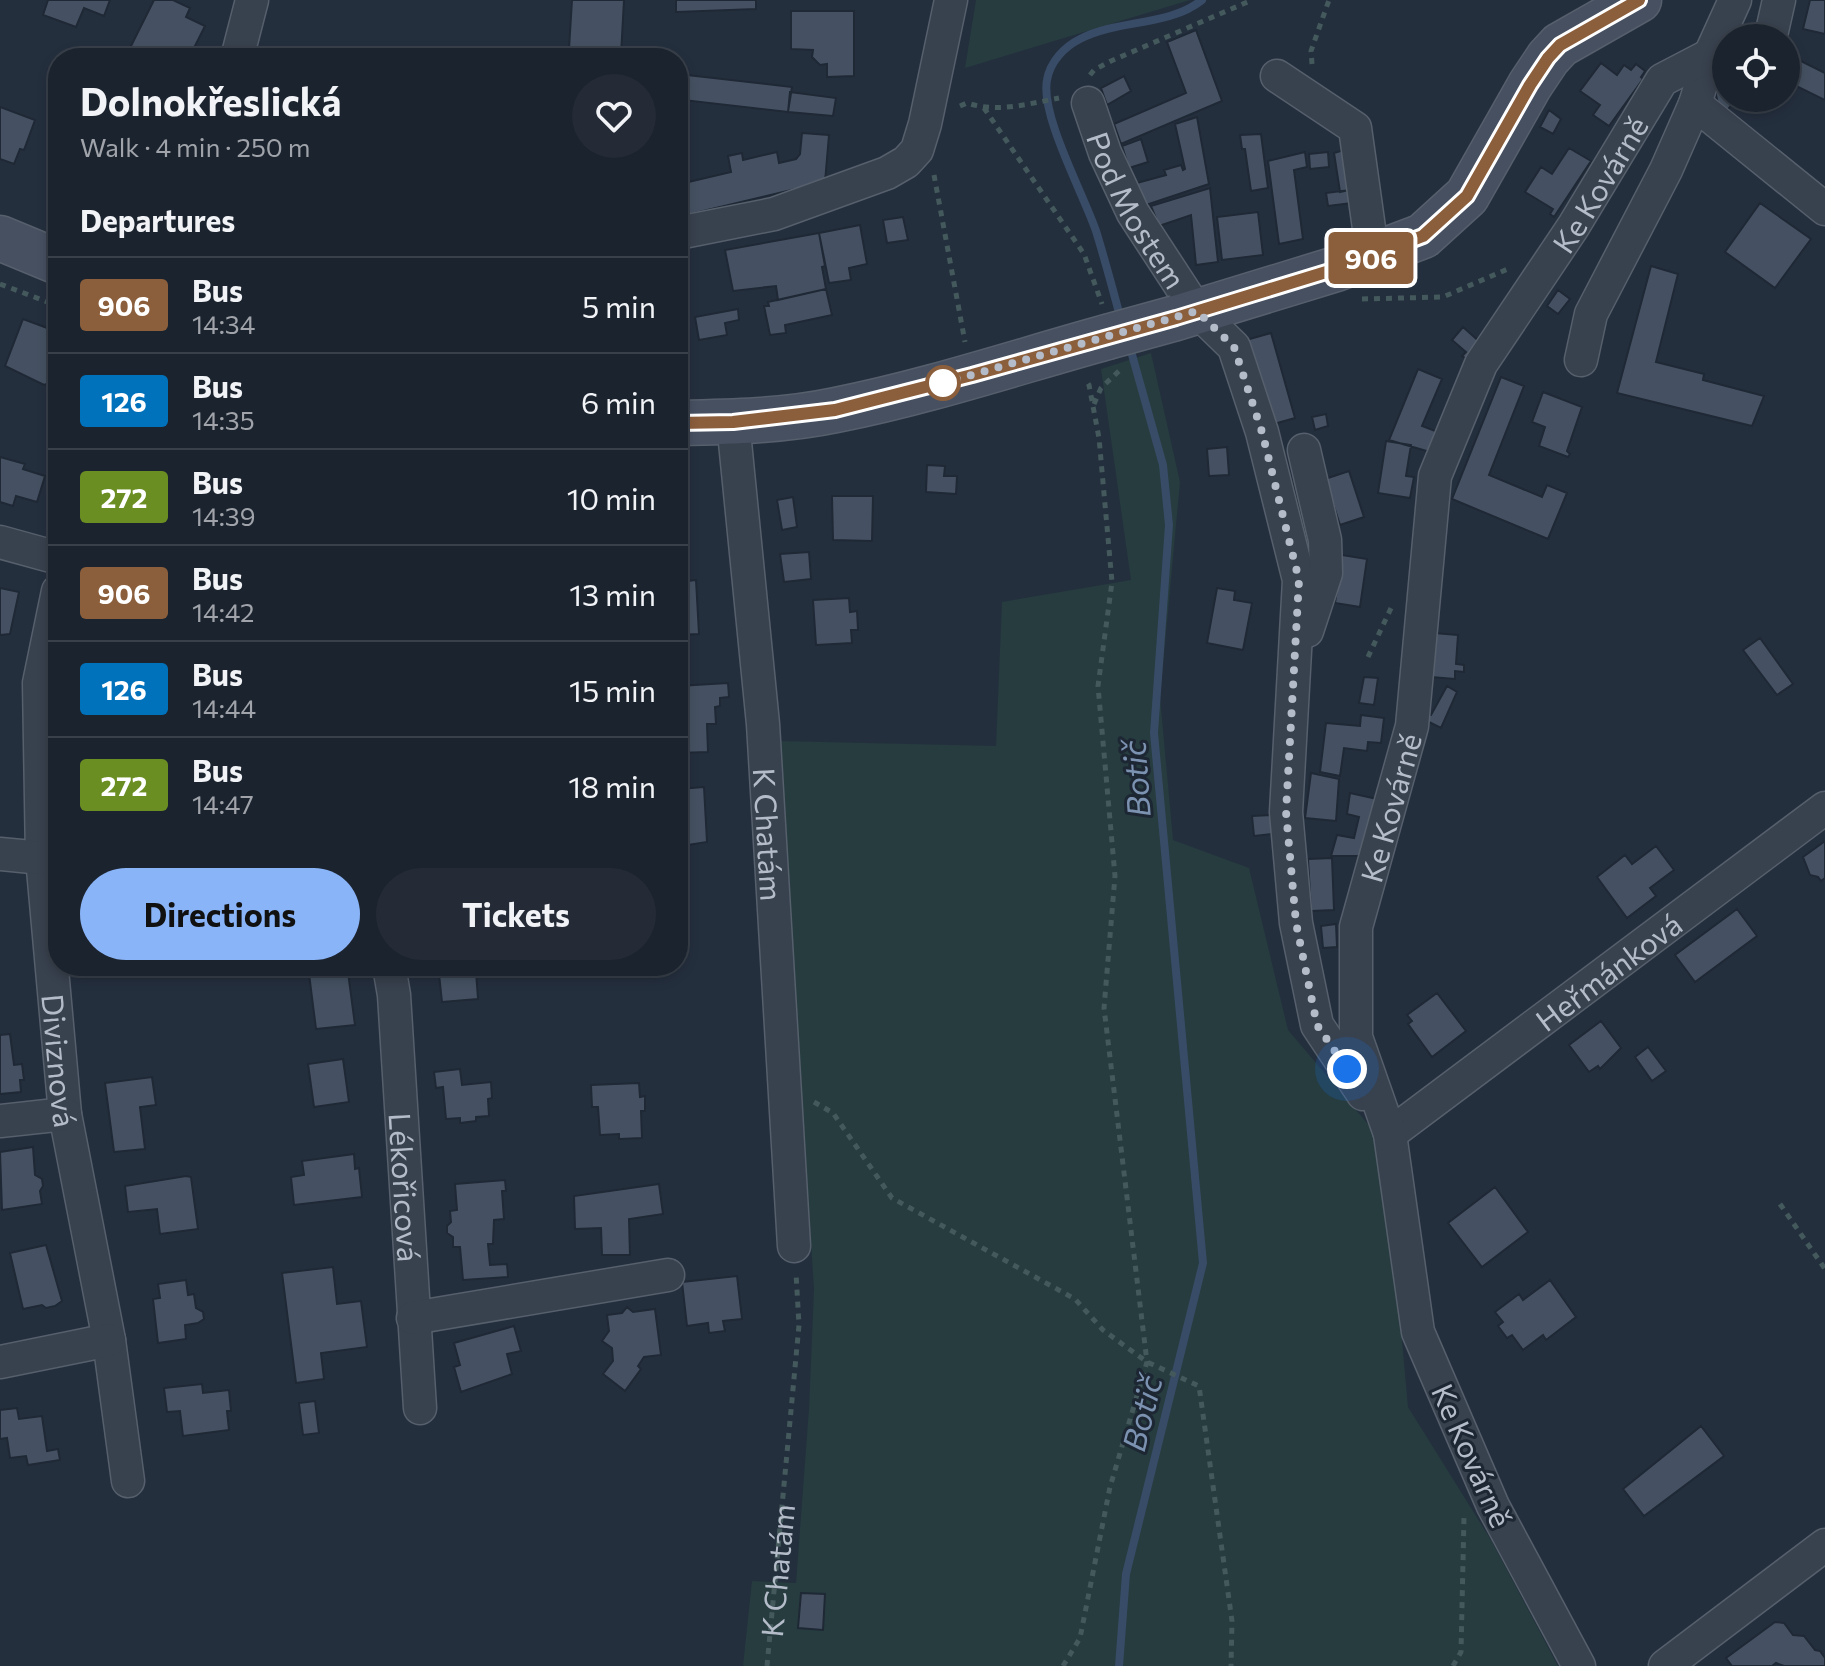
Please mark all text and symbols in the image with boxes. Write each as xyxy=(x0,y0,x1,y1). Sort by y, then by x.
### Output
map controls xyxy=(1712,24,1800,112)
button: locate xyxy=(1712,24,1800,112)
button: heart xyxy=(572,74,656,158)
text: Dolnokřeslická xyxy=(80,77,341,124)
street label: Ke Kovárně xyxy=(1543,109,1654,259)
street label: Pod Mostem xyxy=(1081,127,1195,295)
text: Walk · 4 min · 250 m xyxy=(80,131,310,162)
text: Departures xyxy=(80,201,235,238)
line badge: 906 xyxy=(1325,232,1417,284)
text: 906 xyxy=(1344,241,1398,275)
text: Bus xyxy=(192,271,243,308)
text: 5 min xyxy=(582,287,656,324)
text: 906 xyxy=(97,288,151,322)
text: 14:34 xyxy=(192,308,255,339)
unlabelled marker xyxy=(926,366,960,400)
text: Bus xyxy=(192,367,243,404)
text: 6 min xyxy=(581,383,656,420)
text: 126 xyxy=(101,384,147,418)
text: 14:35 xyxy=(192,404,255,435)
text: Bus xyxy=(192,463,243,500)
text: 10 min xyxy=(567,479,656,516)
text: 272 xyxy=(100,480,148,514)
text: 14:39 xyxy=(192,500,255,531)
text: Bus xyxy=(192,559,243,596)
text: 13 min xyxy=(569,575,656,612)
text: 906 xyxy=(97,576,151,610)
text: 14:42 xyxy=(192,596,255,627)
text: Bus xyxy=(192,655,243,692)
text: 15 min xyxy=(569,671,656,708)
text: 126 xyxy=(101,672,147,706)
text: 14:44 xyxy=(192,692,256,723)
street label: Ke Kovárně xyxy=(1351,729,1428,886)
water label: Botič xyxy=(1112,736,1158,819)
text: Bus xyxy=(192,751,243,788)
text: 18 min xyxy=(568,767,656,804)
street label: K Chatám xyxy=(747,767,792,902)
text: 272 xyxy=(100,768,148,802)
text: 14:47 xyxy=(192,788,254,819)
button: Directions xyxy=(80,868,360,960)
button: Tickets xyxy=(376,868,656,960)
street label: Heřmánková xyxy=(1527,904,1688,1038)
street label: Diviznová xyxy=(36,992,86,1130)
your location xyxy=(1327,1049,1367,1089)
street label: Lékořicová xyxy=(383,1112,429,1263)
water label: Botič xyxy=(1112,1368,1170,1455)
street label: Ke Kovárně xyxy=(1425,1378,1521,1532)
street label: K Chatám xyxy=(751,1502,801,1639)

